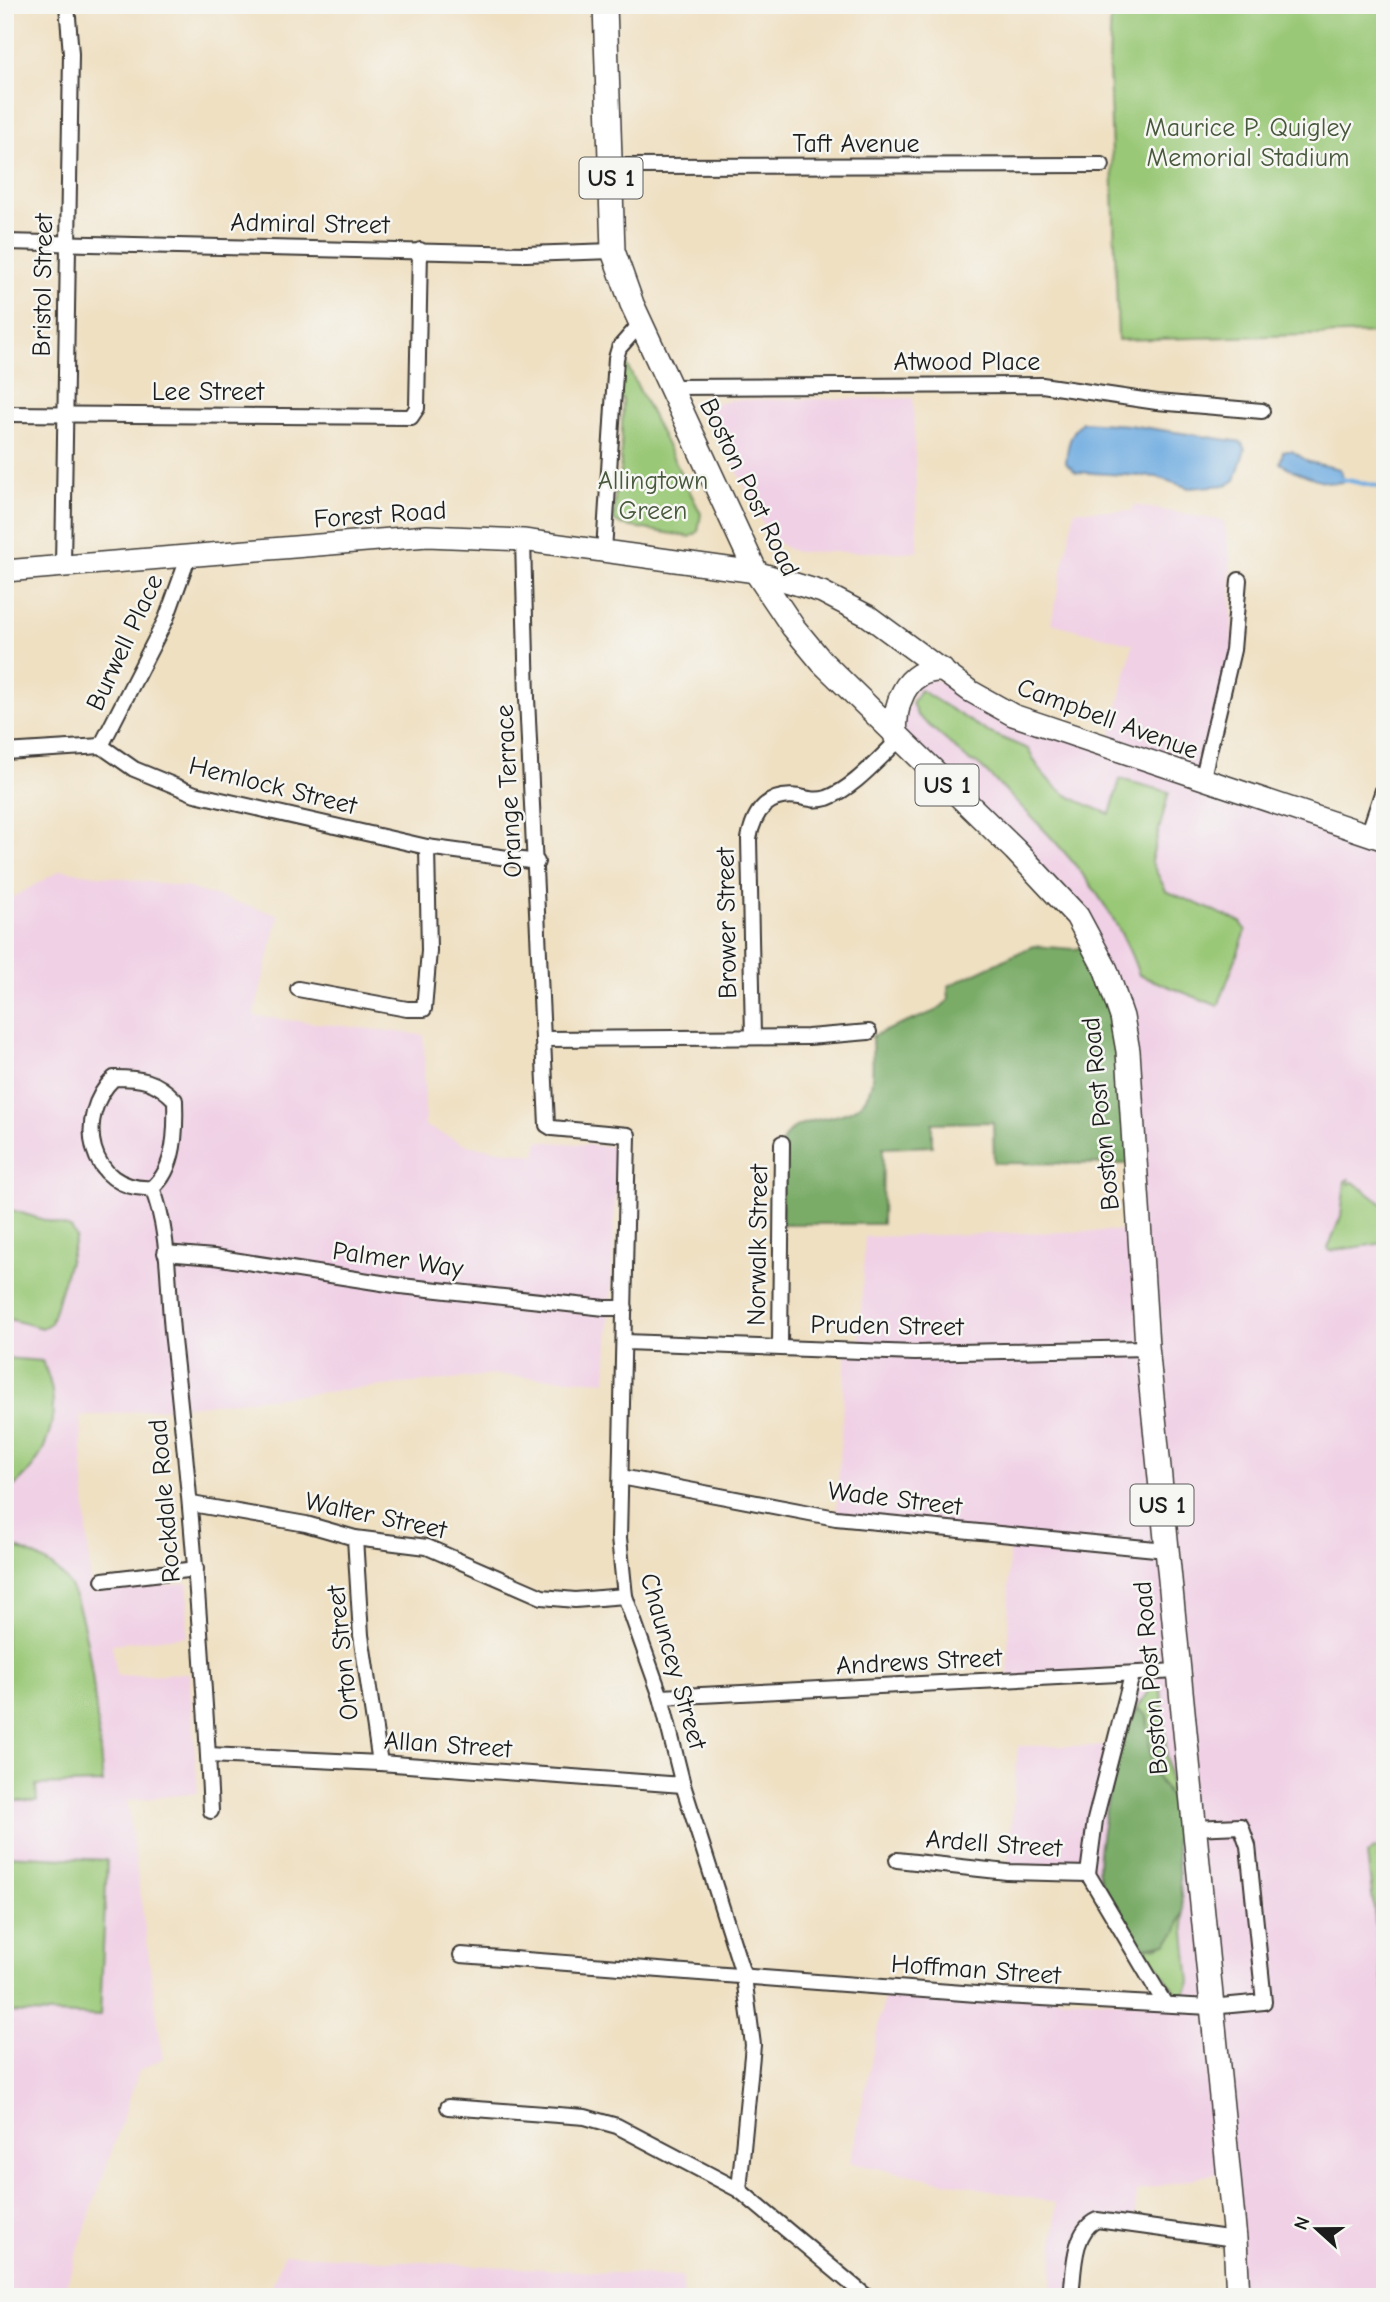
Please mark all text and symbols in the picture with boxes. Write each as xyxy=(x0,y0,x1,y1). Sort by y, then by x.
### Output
park label: Maurice P. Quigley Memorial Stadium xyxy=(1145,113,1351,173)
street label: Taft Avenue xyxy=(792,129,920,159)
road number: US 1 xyxy=(580,158,642,198)
street label: Admiral Street xyxy=(230,208,391,240)
street label: Bristol Street xyxy=(27,212,59,357)
street label: Atwood Place xyxy=(894,347,1040,377)
street label: Lee Street xyxy=(152,377,266,407)
street label: Boston Post Road xyxy=(693,394,805,581)
park label: Allingtown Green xyxy=(598,466,708,526)
street label: Forest Road xyxy=(313,495,448,535)
street label: Burwell Place xyxy=(80,569,170,715)
street label: Campbell Avenue xyxy=(1013,672,1202,766)
street label: Orange Terrace xyxy=(489,704,529,878)
street label: Hemlock Street xyxy=(186,751,361,822)
road number: US 1 xyxy=(916,764,978,806)
street label: Brower Street xyxy=(711,845,743,999)
street label: Boston Post Road xyxy=(1076,1016,1126,1212)
street label: Norwalk Street xyxy=(742,1162,774,1326)
street label: Palmer Way xyxy=(330,1236,466,1284)
street label: Pruden Street xyxy=(810,1310,965,1342)
street label: Rockdale Road xyxy=(143,1418,187,1584)
street label: Wade Street xyxy=(826,1476,965,1522)
road number: US 1 xyxy=(1130,1484,1194,1526)
street label: Walter Street xyxy=(302,1486,451,1546)
street label: Chauncey Street xyxy=(634,1570,713,1754)
street label: Boston Post Road xyxy=(1128,1580,1174,1776)
street label: Orton Street xyxy=(321,1582,365,1722)
street label: Andrews Street xyxy=(835,1643,1004,1681)
street label: Allan Street xyxy=(383,1726,514,1765)
street label: Ardell Street xyxy=(925,1824,1065,1864)
street label: Hoffman Street xyxy=(890,1949,1063,1991)
north arrow xyxy=(1282,2194,1352,2264)
text: N xyxy=(1290,2214,1315,2233)

